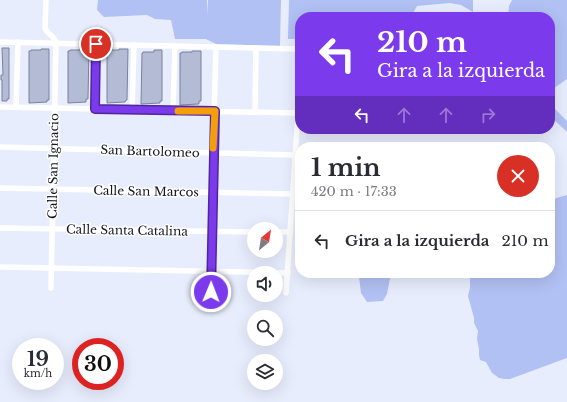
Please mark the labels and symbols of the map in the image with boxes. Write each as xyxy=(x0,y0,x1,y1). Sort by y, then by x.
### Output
pin xyxy=(79,27,113,61)
street label: Calle San Ignacio xyxy=(45,113,61,219)
street label: San Bartolomeo xyxy=(100,142,200,160)
street label: Calle San Marcos xyxy=(93,183,199,199)
street label: Calle Santa Catalina xyxy=(66,221,188,239)
north arrow xyxy=(247,222,283,258)
position arrow xyxy=(190,271,232,313)
speed limit sign: 30 xyxy=(72,338,124,390)

